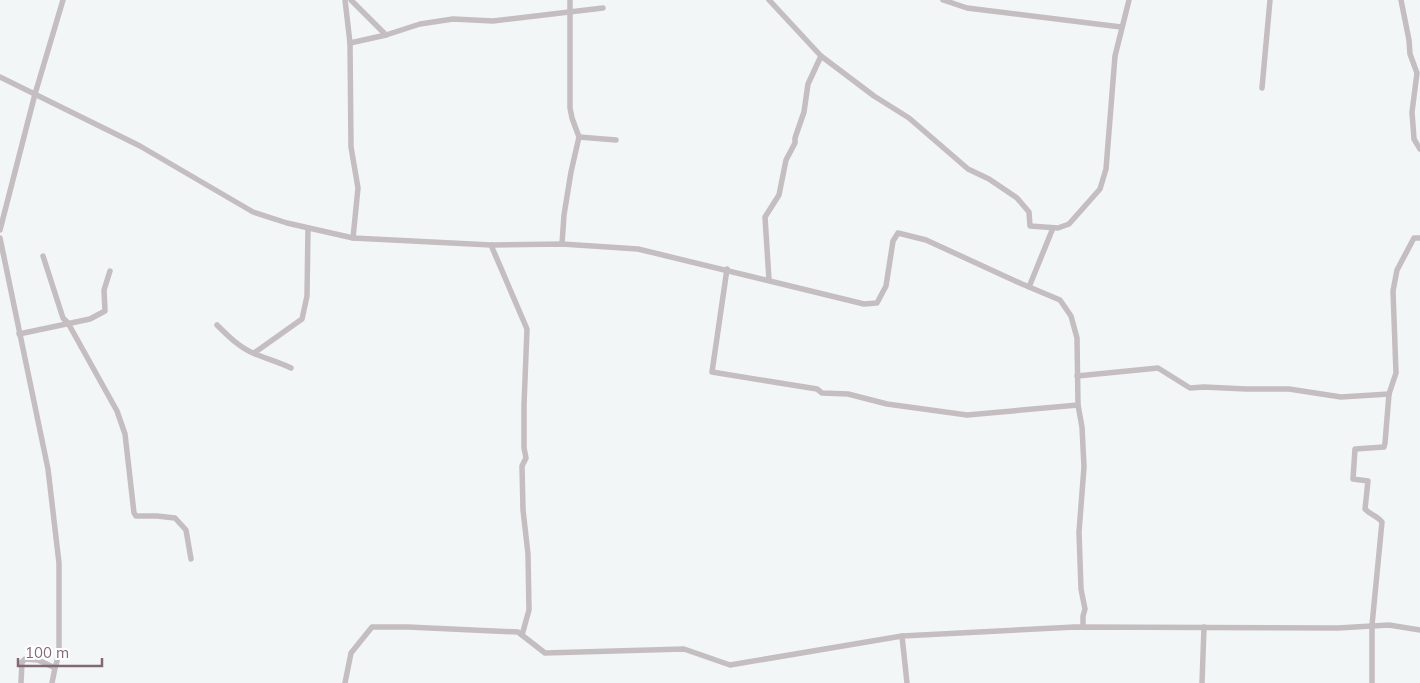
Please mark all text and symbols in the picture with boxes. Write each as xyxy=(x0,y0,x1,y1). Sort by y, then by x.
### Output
scale bar xyxy=(18,636,101,668)
text: 100 m xyxy=(25,643,69,662)

